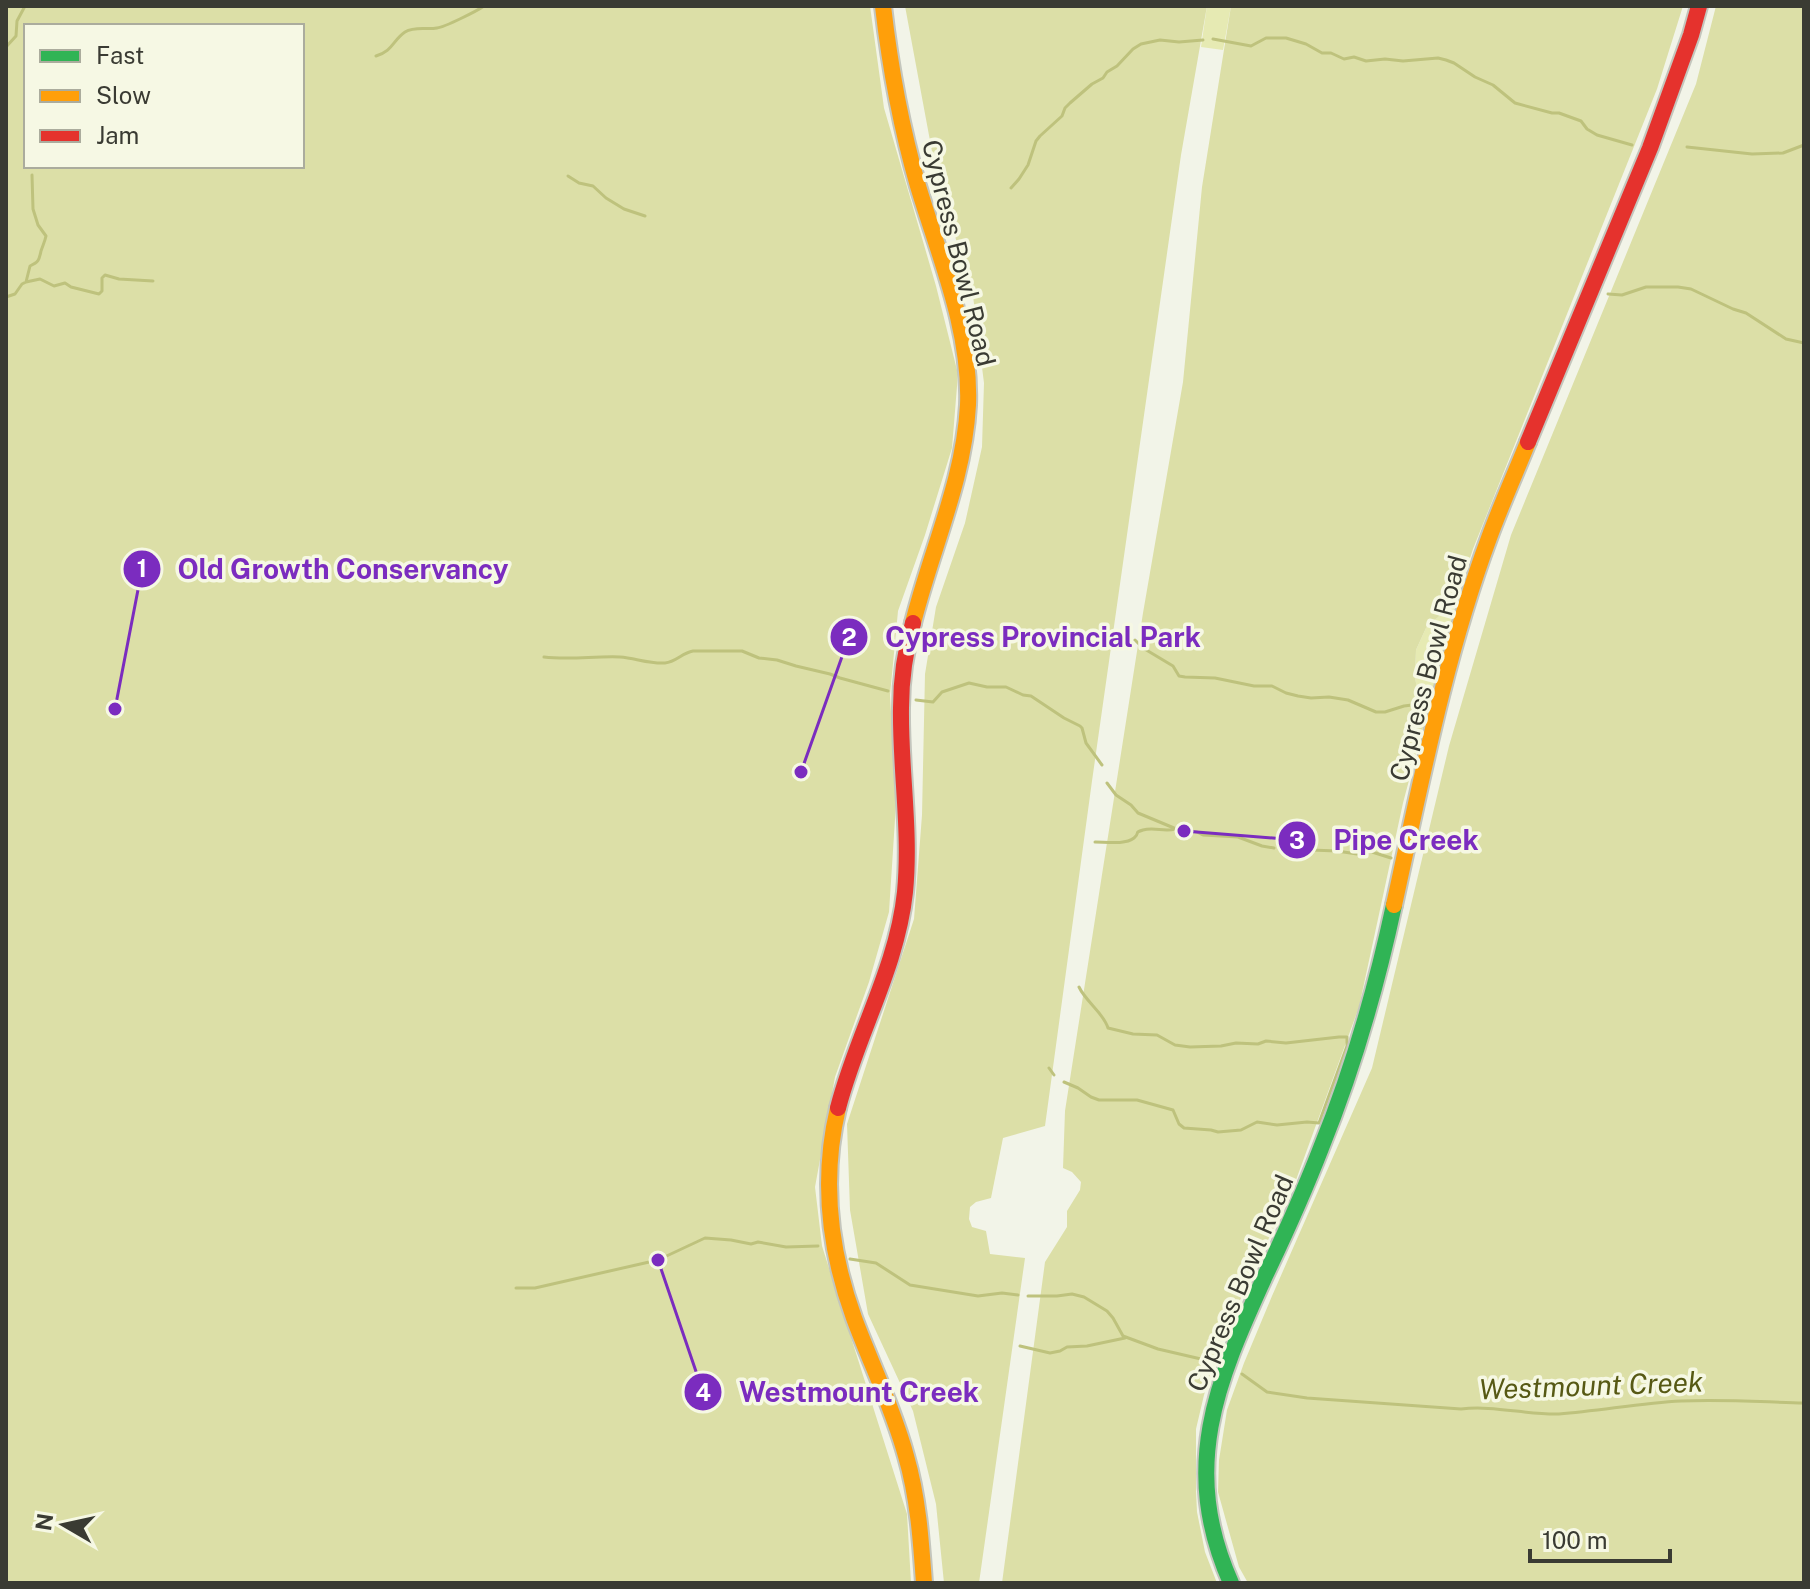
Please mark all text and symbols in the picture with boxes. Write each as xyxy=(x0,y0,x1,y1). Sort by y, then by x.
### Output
legend xyxy=(24,24,304,168)
text: Fast xyxy=(96,41,144,69)
text: Slow xyxy=(96,81,151,109)
text: Jam xyxy=(96,121,139,149)
street label: Cypress Bowl Road xyxy=(916,136,1002,370)
callout: Old Growth Conservancy xyxy=(122,543,525,595)
text: Old Growth Conservancy xyxy=(178,552,509,585)
street label: Cypress Bowl Road xyxy=(1383,552,1473,784)
text: 1 xyxy=(137,554,147,582)
callout: Cypress Provincial Park xyxy=(829,611,1217,663)
text: Cypress Provincial Park xyxy=(885,620,1201,653)
text: 2 xyxy=(841,623,857,651)
callout: Pipe Creek xyxy=(1277,814,1494,866)
text: Pipe Creek xyxy=(1333,823,1479,856)
text: 3 xyxy=(1289,826,1305,854)
street label: Cypress Bowl Road xyxy=(1180,1170,1300,1396)
water label: Westmount Creek xyxy=(1478,1365,1704,1405)
callout: Westmount Creek xyxy=(683,1366,995,1418)
text: Westmount Creek xyxy=(739,1375,979,1408)
text: 4 xyxy=(695,1378,711,1406)
north arrow xyxy=(24,1485,104,1565)
text: N xyxy=(30,1511,58,1532)
scale bar xyxy=(1530,1513,1670,1563)
text: 100 m xyxy=(1542,1526,1608,1554)

